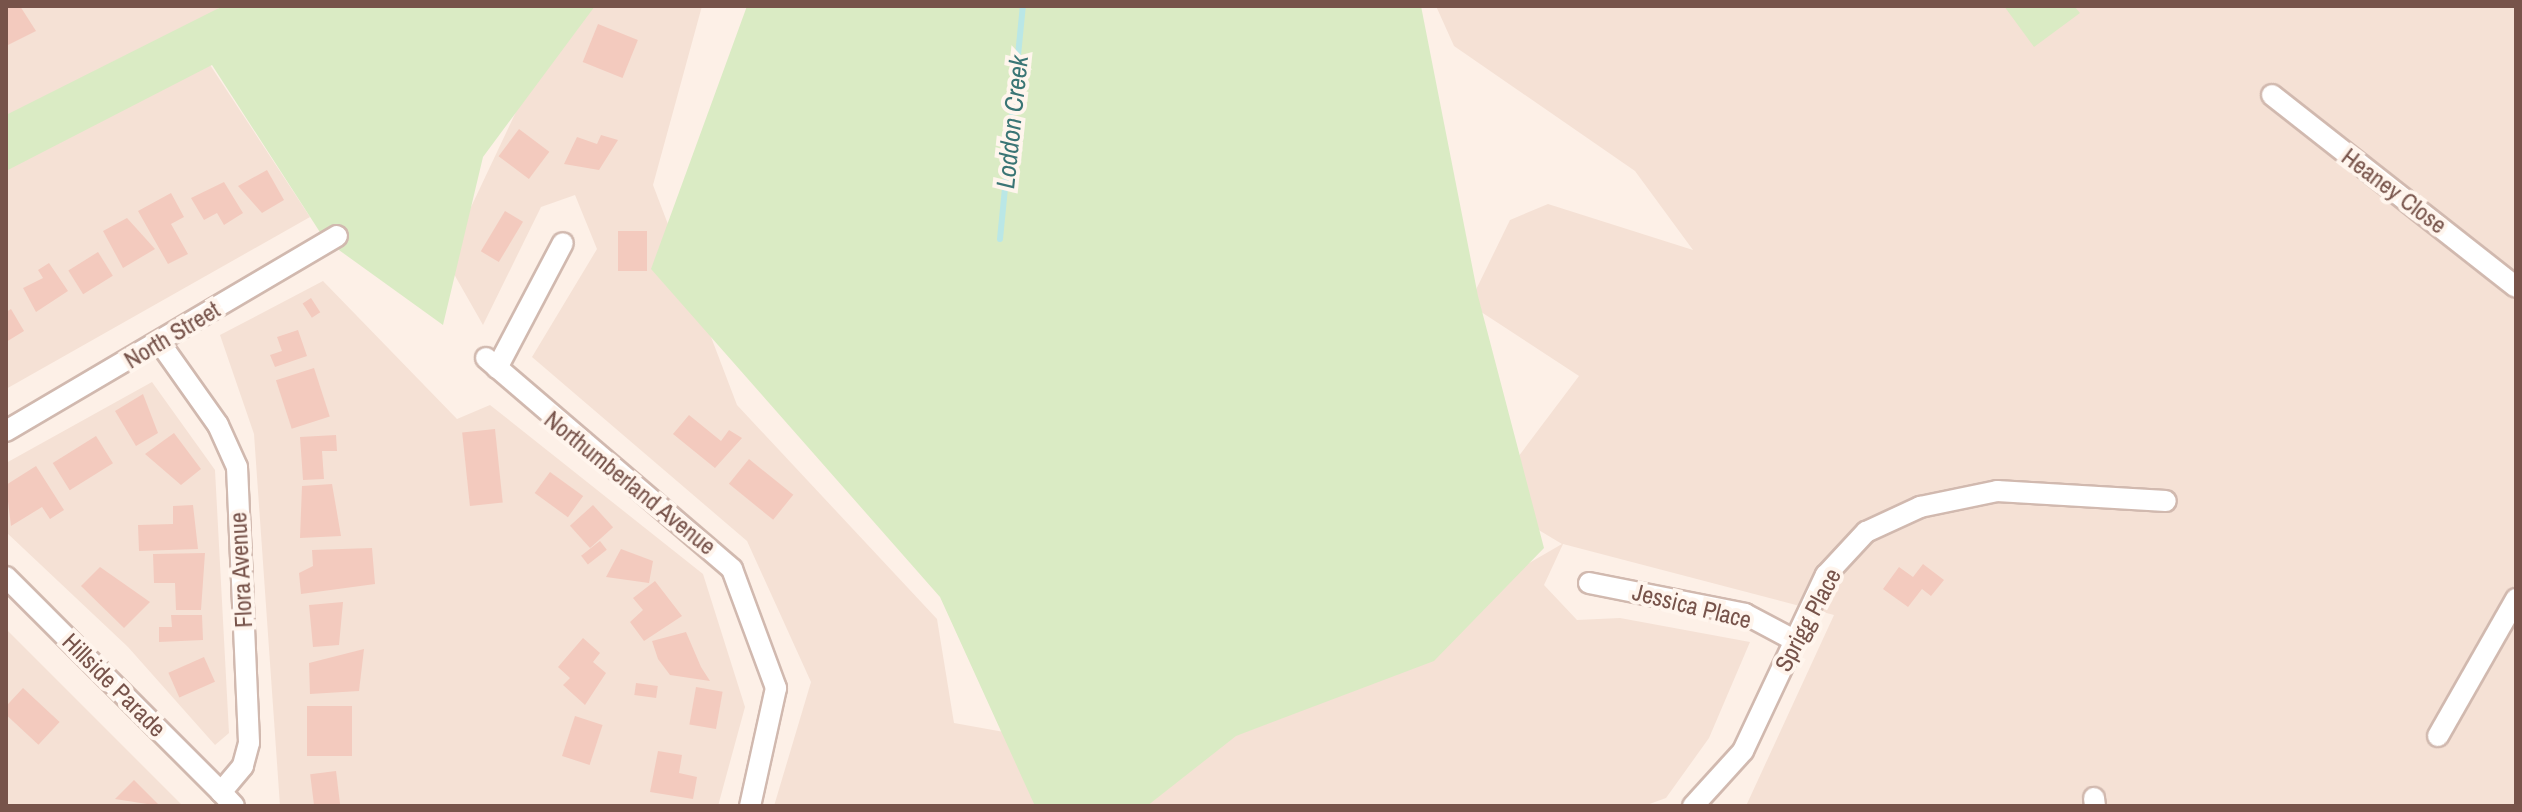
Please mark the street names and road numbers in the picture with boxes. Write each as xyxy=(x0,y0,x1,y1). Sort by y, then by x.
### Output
street label: Heaney Close xyxy=(2336,142,2452,240)
street label: North Street xyxy=(119,295,225,375)
street label: Northumberland Avenue xyxy=(538,405,722,561)
street label: Flora Avenue xyxy=(224,511,258,629)
street label: Sprigg Place xyxy=(1769,563,1847,677)
street label: Jessica Place xyxy=(1630,577,1754,635)
street label: Hillside Parade xyxy=(56,627,172,743)

